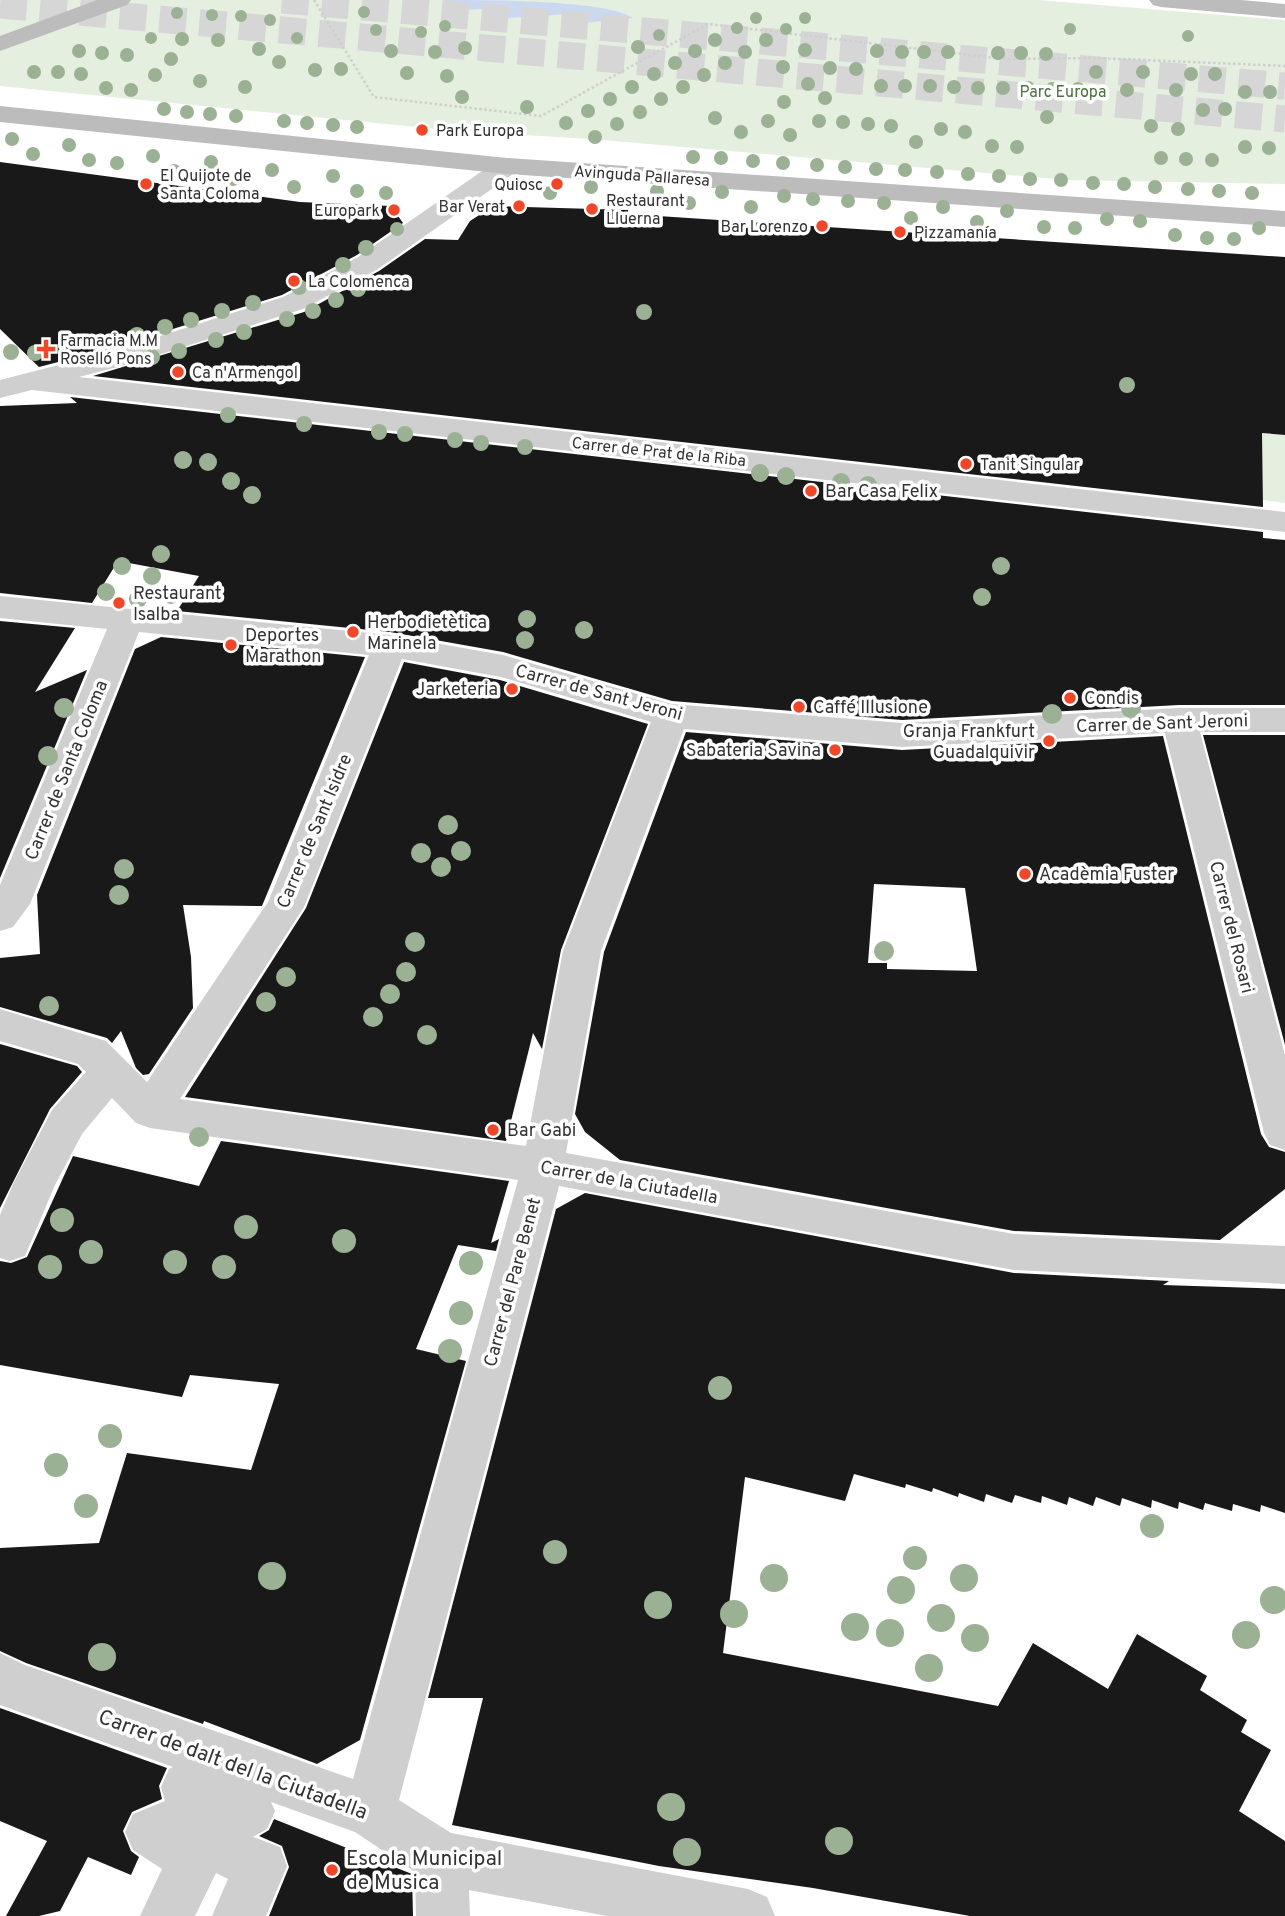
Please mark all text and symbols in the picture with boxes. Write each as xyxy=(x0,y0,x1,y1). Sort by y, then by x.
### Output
park label: Parc Europa xyxy=(1019,83,1107,103)
marker: Park Europa xyxy=(414,122,430,138)
place label: Park Europa xyxy=(436,122,524,142)
street label: Avinguda Pallaresa xyxy=(573,162,710,192)
place label: El Quijote de Santa Coloma xyxy=(160,167,260,205)
marker: El Quijote de Santa Coloma xyxy=(138,176,154,192)
place label: Quiosc xyxy=(494,176,543,196)
marker: Quiosc xyxy=(549,176,565,192)
place label: Restaurant Lluerna xyxy=(606,192,685,230)
place label: Bar Verat xyxy=(439,198,505,218)
marker: Bar Verat xyxy=(511,198,527,214)
marker: Restaurant Lluerna xyxy=(584,201,600,217)
place label: Europark xyxy=(314,202,380,222)
marker: Europark xyxy=(386,202,402,218)
place label: Bar Lorenzo xyxy=(721,218,808,238)
marker: Bar Lorenzo xyxy=(814,218,830,234)
marker: Pizzamanía xyxy=(892,224,908,240)
place label: Pizzamanía xyxy=(914,224,997,244)
marker: La Colomenca xyxy=(286,273,302,289)
place label: La Colomenca xyxy=(308,273,410,293)
place label: Farmacia M.M Roselló Pons xyxy=(60,332,158,370)
marker: Farmacia M.M Roselló Pons xyxy=(38,341,54,357)
marker: Ca n'Armengol xyxy=(170,364,186,380)
place label: Ca n'Armengol xyxy=(192,364,298,384)
street label: Carrer de Prat de la Riba xyxy=(571,434,747,472)
marker: Tanit Singular xyxy=(958,456,974,472)
place label: Tanit Singular xyxy=(980,456,1080,476)
place label: Bar Casa Felix xyxy=(825,481,938,504)
marker: Bar Casa Felix xyxy=(803,483,819,499)
place label: Restaurant Isalba xyxy=(133,583,222,627)
marker: Restaurant Isalba xyxy=(111,595,127,611)
place label: Herbodietètica Marinela xyxy=(367,612,487,656)
marker: Herbodietètica Marinela xyxy=(345,624,361,640)
place label: Deportes Marathon xyxy=(245,625,321,669)
marker: Deportes Marathon xyxy=(223,637,239,653)
street label: Carrer de Sant Jeroni xyxy=(512,660,685,727)
street label: Carrer de Santa Coloma xyxy=(21,677,114,864)
place label: Jarketeria xyxy=(416,679,498,702)
marker: Jarketeria xyxy=(504,681,520,697)
place label: Condis xyxy=(1084,688,1139,711)
marker: Condis xyxy=(1062,690,1078,706)
place label: Caffé Illusione xyxy=(813,697,928,720)
marker: Caffé Illusione xyxy=(791,699,807,715)
street label: Carrer de Sant Jeroni xyxy=(1076,710,1249,739)
place label: Granja Frankfurt Guadalquivir xyxy=(903,721,1035,765)
marker: Granja Frankfurt Guadalquivir xyxy=(1041,733,1057,749)
place label: Sabateria Savina xyxy=(686,740,821,763)
marker: Sabateria Savina xyxy=(827,742,843,758)
street label: Carrer de Sant Isidre xyxy=(272,751,358,912)
street label: Carrer del Rosari xyxy=(1203,859,1258,996)
place label: Acadèmia Fuster xyxy=(1039,864,1174,887)
marker: Acadèmia Fuster xyxy=(1017,866,1033,882)
place label: Bar Gabi xyxy=(507,1120,576,1143)
marker: Bar Gabi xyxy=(485,1122,501,1138)
street label: Carrer de la Ciutadella xyxy=(538,1157,719,1210)
street label: Carrer del Pare Benet xyxy=(480,1195,547,1370)
street label: Carrer de dalt del la Ciutadella xyxy=(94,1704,371,1827)
place label: Escola Municipal de Musica xyxy=(346,1846,502,1897)
marker: Escola Municipal de Musica xyxy=(324,1862,340,1878)

